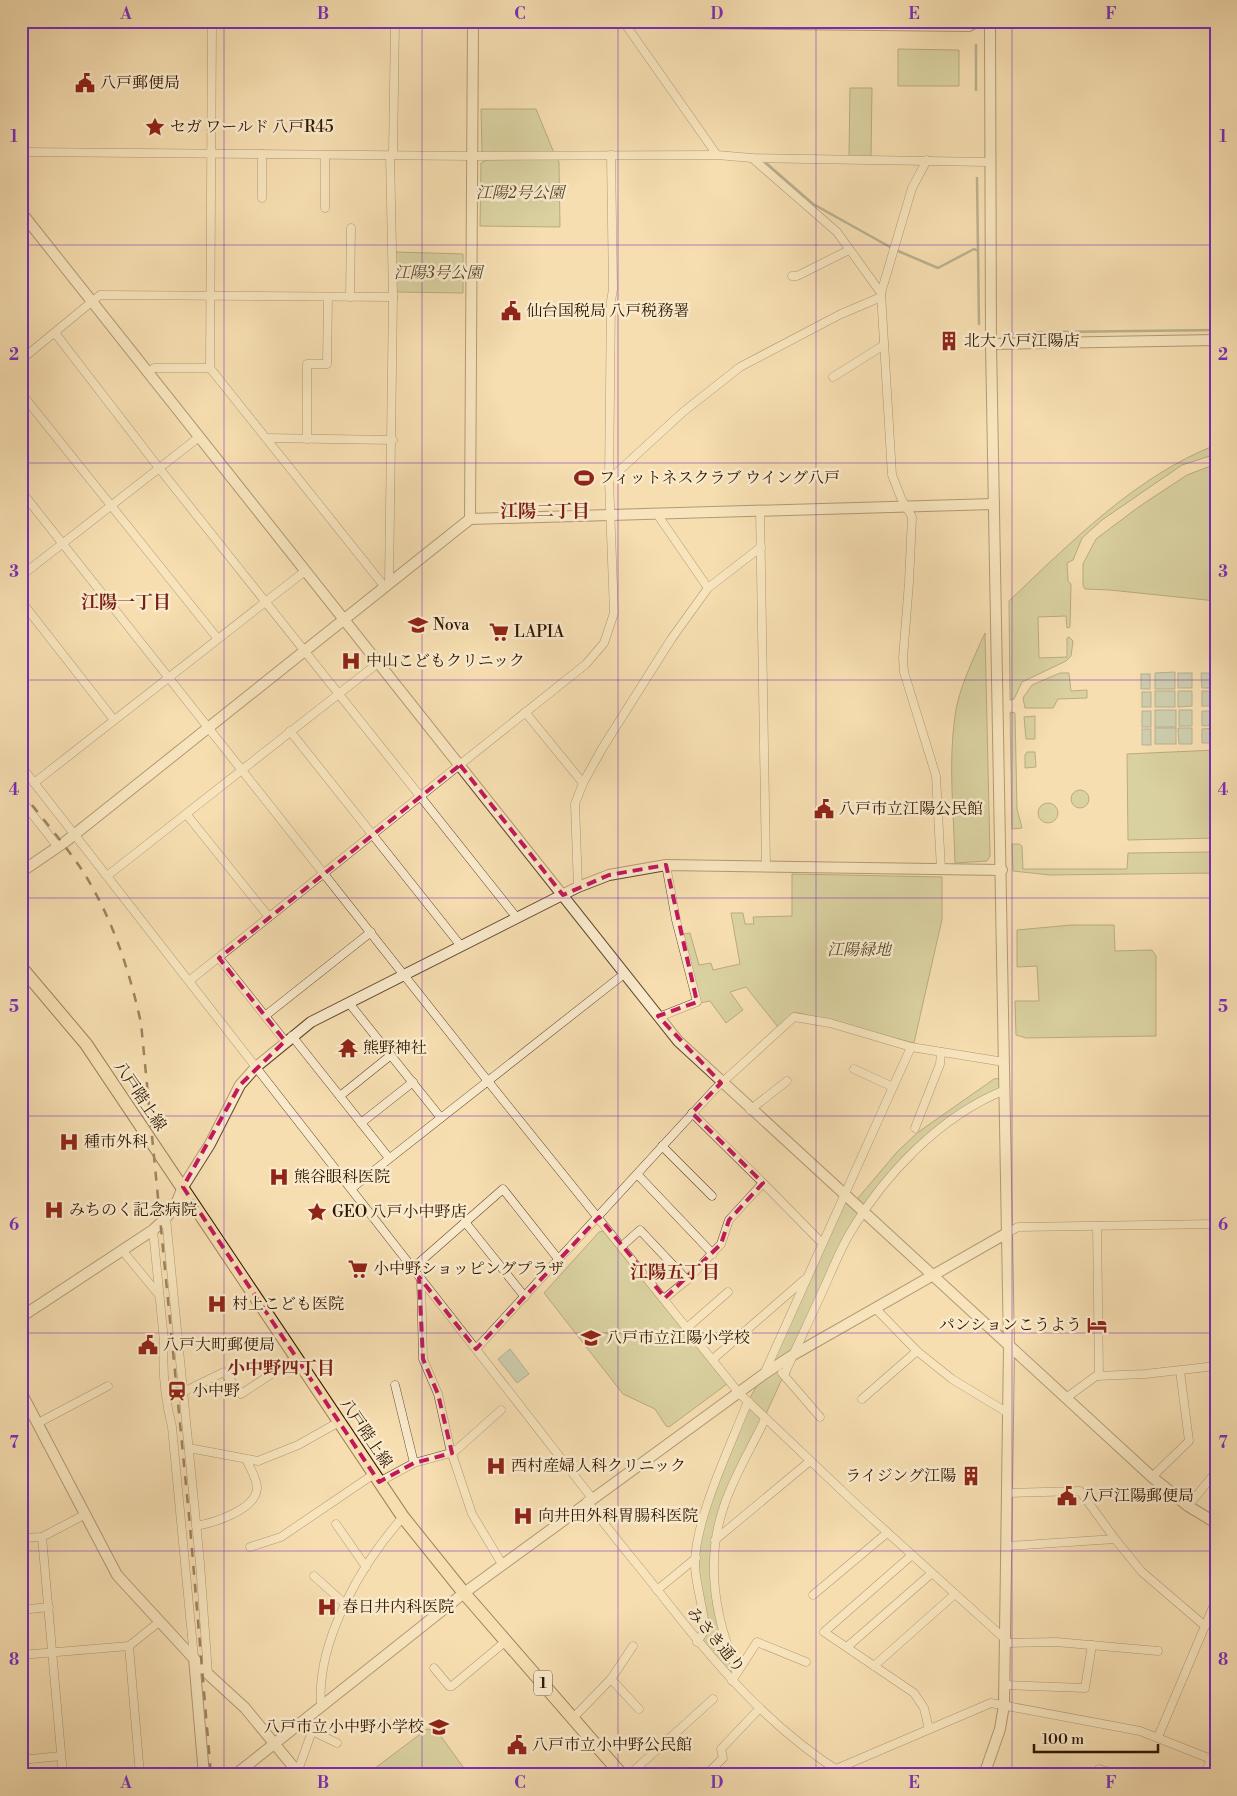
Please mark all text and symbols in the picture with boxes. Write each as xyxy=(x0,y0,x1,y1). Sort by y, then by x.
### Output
text: A xyxy=(119,4,132,24)
text: B xyxy=(317,4,329,24)
text: C xyxy=(514,4,526,24)
text: D xyxy=(711,4,724,24)
text: E xyxy=(908,4,920,24)
text: F xyxy=(1105,4,1117,24)
public building icon: 八戸郵便局 xyxy=(74,72,96,94)
place label: 八戸郵便局 xyxy=(100,73,180,93)
place icon: セガ ワールド 八戸R45 xyxy=(144,116,166,138)
place label: セガ ワールド 八戸R45 xyxy=(170,117,334,137)
text: 1 xyxy=(10,127,18,147)
text: 1 xyxy=(1219,127,1227,147)
park label: 江陽2号公園 xyxy=(476,183,567,203)
park label: 江陽3号公園 xyxy=(394,263,485,283)
public building icon: 仙台国税局 八戸税務署 xyxy=(500,300,522,322)
place label: 仙台国税局 八戸税務署 xyxy=(526,301,689,321)
building icon: 北大 八戸江陽店 xyxy=(938,330,960,352)
place label: 北大 八戸江陽店 xyxy=(964,331,1079,351)
text: 2 xyxy=(9,345,19,365)
text: 2 xyxy=(1218,345,1228,365)
sports icon: フィットネスクラブ ウイング八戸 xyxy=(573,467,595,489)
place label: フィットネスクラブ ウイング八戸 xyxy=(599,468,840,488)
district label: 江陽二丁目 xyxy=(500,500,590,523)
text: 3 xyxy=(9,562,19,582)
text: 3 xyxy=(1218,562,1228,582)
district label: 江陽一丁目 xyxy=(81,591,171,614)
school or university icon: Nova xyxy=(407,614,429,636)
place label: Nova xyxy=(433,615,470,635)
supermarket icon: LAPIA xyxy=(488,621,510,643)
place label: LAPIA xyxy=(514,622,565,642)
hospital icon: 中山こどもクリニック xyxy=(340,650,362,672)
place label: 中山こどもクリニック xyxy=(366,651,525,671)
text: 4 xyxy=(9,780,20,800)
text: 4 xyxy=(1218,780,1229,800)
public building icon: 八戸市立江陽公民館 xyxy=(813,798,835,820)
place label: 八戸市立江陽公民館 xyxy=(839,799,983,819)
park label: 江陽緑地 xyxy=(827,940,893,960)
text: 5 xyxy=(9,997,19,1017)
text: 5 xyxy=(1218,997,1228,1017)
temple icon: 熊野神社 xyxy=(337,1037,359,1059)
place label: 熊野神社 xyxy=(363,1038,427,1058)
street label: 八戸階上線 xyxy=(109,1057,171,1135)
hospital icon: 種市外科 xyxy=(58,1131,80,1153)
place label: 種市外科 xyxy=(84,1132,148,1152)
hospital icon: 熊谷眼科医院 xyxy=(268,1166,290,1188)
place label: 熊谷眼科医院 xyxy=(294,1167,390,1187)
hospital icon: みちのく記念病院 xyxy=(43,1199,65,1221)
place label: みちのく記念病院 xyxy=(69,1200,197,1220)
place icon: GEO 八戸小中野店 xyxy=(306,1201,328,1223)
place label: GEO 八戸小中野店 xyxy=(332,1202,467,1222)
text: 6 xyxy=(9,1215,19,1235)
text: 6 xyxy=(1218,1215,1228,1235)
supermarket icon: 小中野ショッピングプラザ xyxy=(347,1258,369,1280)
place label: 小中野ショッピングプラザ xyxy=(373,1259,564,1279)
district label: 江陽五丁目 xyxy=(630,1261,720,1284)
hospital icon: 村上こども医院 xyxy=(206,1293,228,1315)
place label: 村上こども医院 xyxy=(232,1294,344,1314)
hotel icon: パンションこうよう xyxy=(1086,1314,1108,1336)
place label: パンションこうよう xyxy=(939,1315,1082,1335)
school or university icon: 八戸市立江陽小学校 xyxy=(580,1327,602,1349)
place label: 八戸市立江陽小学校 xyxy=(606,1328,750,1348)
public building icon: 八戸大町郵便局 xyxy=(137,1334,159,1356)
place label: 八戸大町郵便局 xyxy=(163,1335,275,1355)
district label: 小中野四丁目 xyxy=(227,1357,335,1380)
station icon: 小中野 xyxy=(166,1380,188,1402)
place label: 小中野 xyxy=(192,1381,240,1401)
street label: 八戸階上線 xyxy=(335,1394,397,1472)
text: 7 xyxy=(9,1433,19,1453)
text: 7 xyxy=(1218,1433,1228,1453)
hospital icon: 西村産婦人科クリニック xyxy=(485,1455,507,1477)
place label: 西村産婦人科クリニック xyxy=(511,1456,686,1476)
building icon: ライジング江陽 xyxy=(960,1465,982,1487)
place label: ライジング江陽 xyxy=(845,1466,956,1486)
public building icon: 八戸江陽郵便局 xyxy=(1056,1485,1078,1507)
place label: 八戸江陽郵便局 xyxy=(1082,1486,1194,1506)
hospital icon: 向井田外科胃腸科医院 xyxy=(512,1505,534,1527)
place label: 向井田外科胃腸科医院 xyxy=(538,1506,698,1526)
hospital icon: 春日井内科医院 xyxy=(316,1596,338,1618)
place label: 春日井内科医院 xyxy=(342,1597,454,1617)
street label: みさき通り xyxy=(683,1603,749,1677)
text: 8 xyxy=(9,1650,19,1670)
text: 8 xyxy=(1218,1650,1228,1670)
road number: 1 xyxy=(534,1670,552,1696)
school or university icon: 八戸市立小中野小学校 xyxy=(428,1716,450,1738)
place label: 八戸市立小中野小学校 xyxy=(264,1717,424,1737)
scale bar xyxy=(1034,1721,1158,1753)
text: 100 m xyxy=(1042,1730,1084,1749)
public building icon: 八戸市立小中野公民館 xyxy=(506,1734,528,1756)
place label: 八戸市立小中野公民館 xyxy=(532,1735,692,1755)
text: A xyxy=(119,1773,132,1793)
text: B xyxy=(317,1773,329,1793)
text: C xyxy=(514,1773,526,1793)
text: D xyxy=(711,1773,724,1793)
text: E xyxy=(908,1773,920,1793)
text: F xyxy=(1105,1773,1117,1793)

